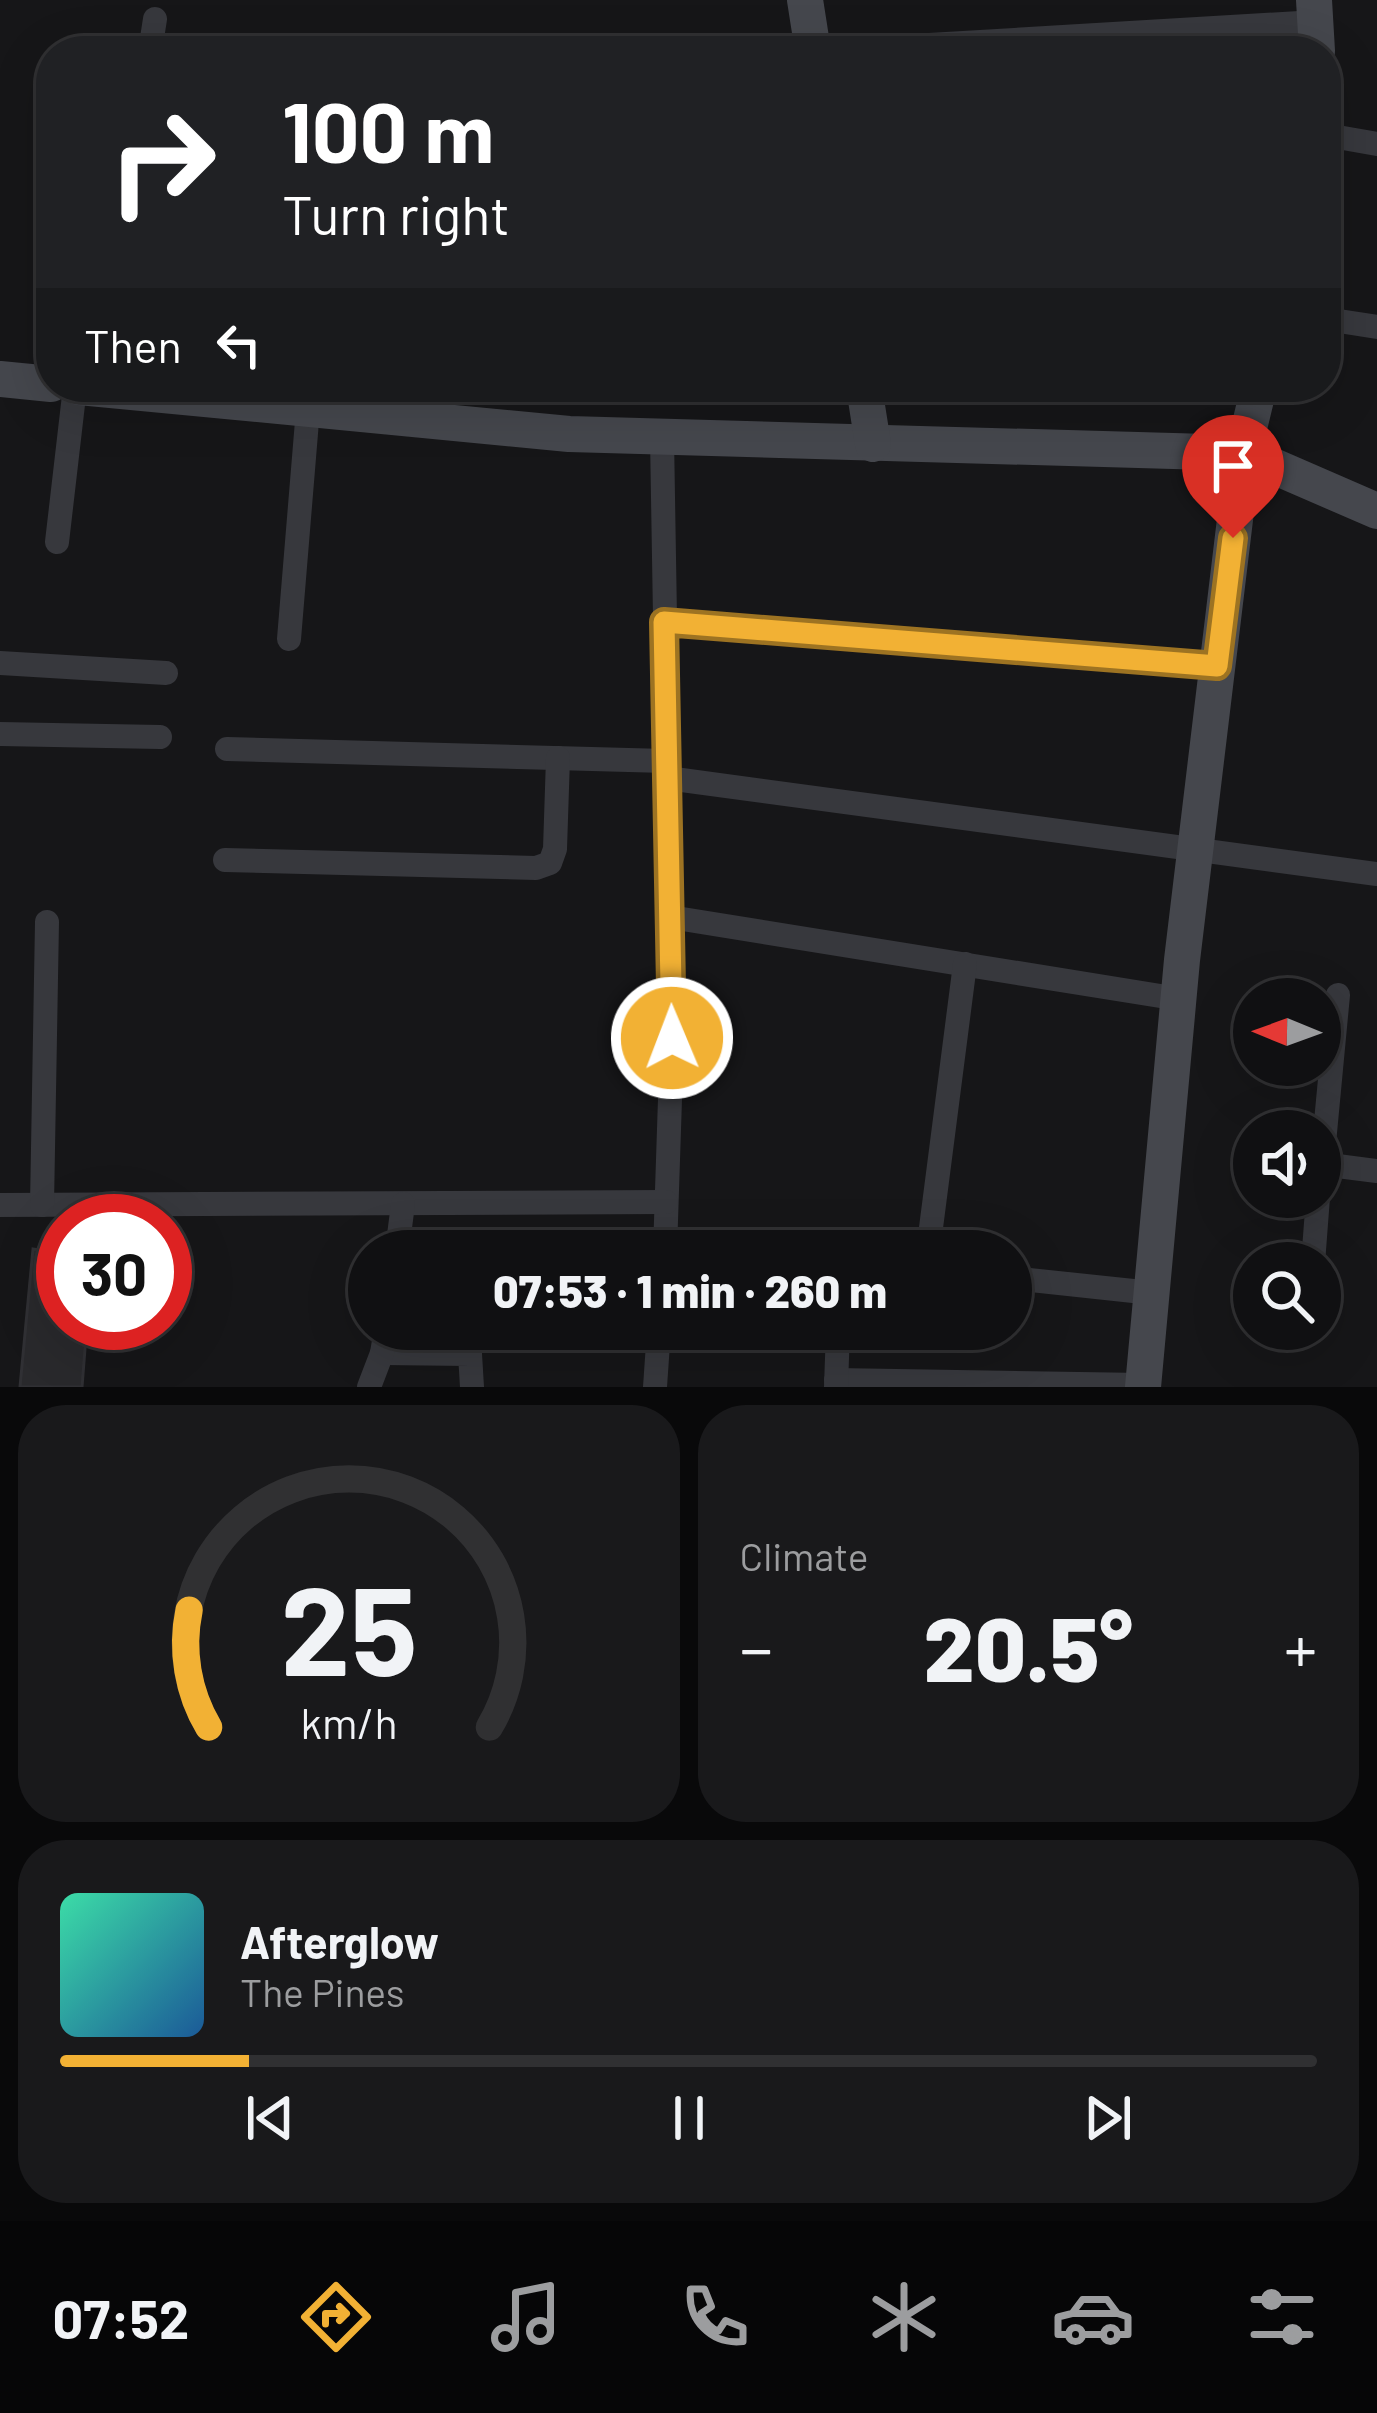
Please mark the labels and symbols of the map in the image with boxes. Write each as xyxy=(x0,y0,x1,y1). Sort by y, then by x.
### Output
pin xyxy=(1182,415,1284,538)
position arrow xyxy=(609,975,735,1101)
north arrow xyxy=(1233,978,1341,1086)
speed limit sign: 30 xyxy=(36,1194,192,1350)

